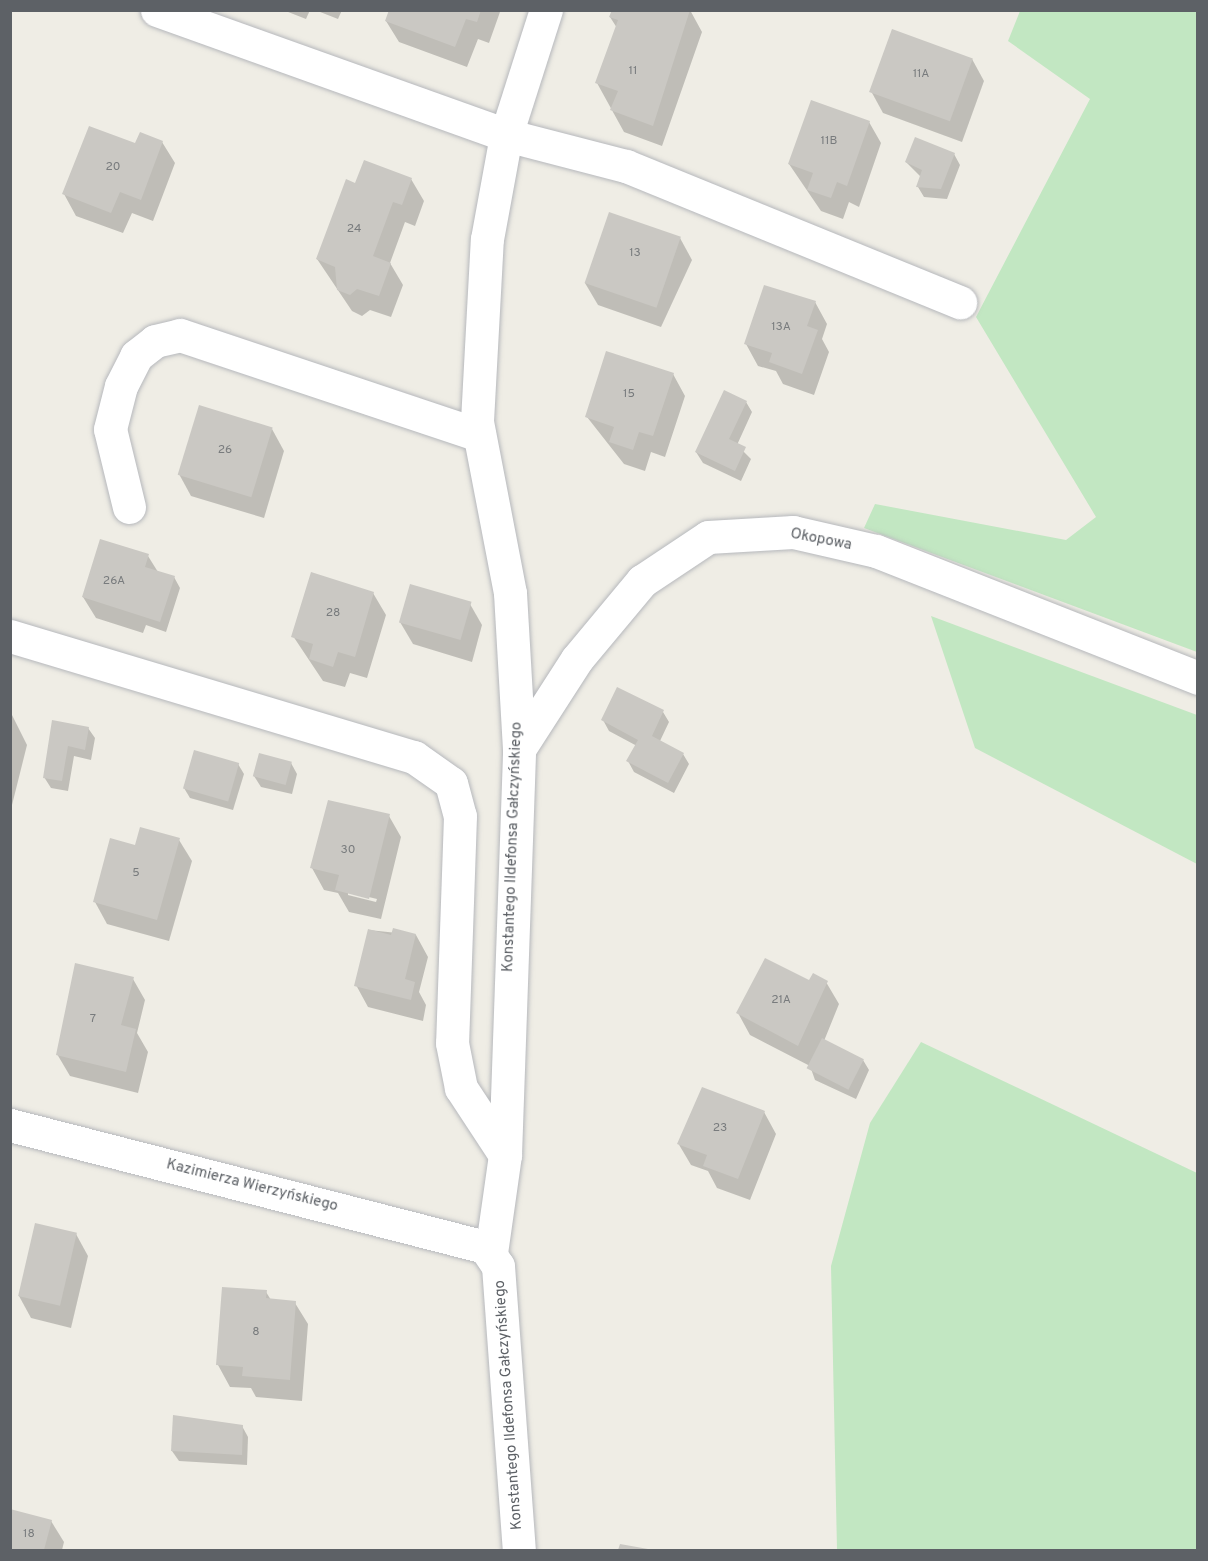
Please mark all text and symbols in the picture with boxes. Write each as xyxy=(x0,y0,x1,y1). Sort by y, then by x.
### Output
house number: 11 xyxy=(629,65,637,79)
house number: 11A xyxy=(913,68,929,82)
house number: 11B xyxy=(821,135,837,149)
house number: 20 xyxy=(105,161,121,175)
house number: 24 xyxy=(347,223,361,237)
house number: 13 xyxy=(629,247,641,261)
house number: 13A xyxy=(771,321,791,335)
house number: 15 xyxy=(623,388,635,402)
house number: 26 xyxy=(218,444,232,458)
street label: Okopowa xyxy=(789,525,853,555)
house number: 26A xyxy=(103,575,125,589)
house number: 28 xyxy=(326,607,340,621)
street label: Konstantego Ildefonsa Gałczyńskiego xyxy=(500,722,526,972)
house number: 30 xyxy=(341,844,355,858)
house number: 5 xyxy=(132,867,140,881)
house number: 21A xyxy=(771,994,791,1008)
house number: 7 xyxy=(90,1013,96,1027)
house number: 23 xyxy=(713,1122,727,1136)
street label: Kazimierza Wierzyńskiego xyxy=(164,1156,340,1216)
street label: Konstantego Ildefonsa Gałczyńskiego xyxy=(491,1279,527,1531)
house number: 8 xyxy=(252,1326,260,1340)
house number: 18 xyxy=(23,1528,35,1542)

